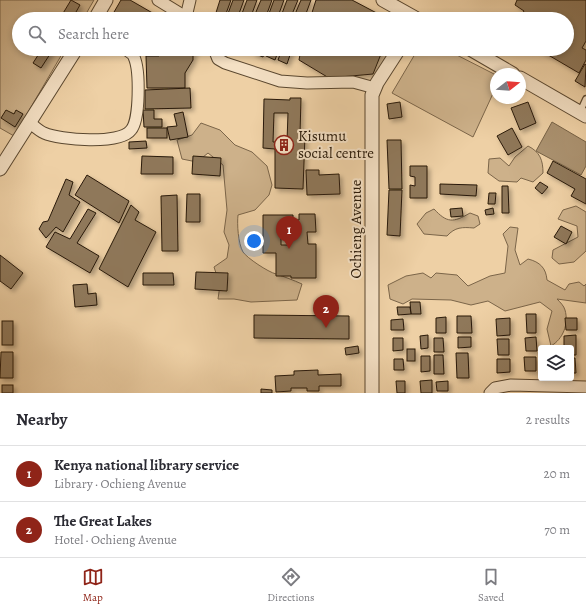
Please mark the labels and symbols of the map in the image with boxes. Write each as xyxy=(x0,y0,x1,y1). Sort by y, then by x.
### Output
north arrow xyxy=(490,68,526,104)
place label: Kisumu social centre xyxy=(298,126,374,163)
building icon: Kisumu social centre xyxy=(273,134,295,156)
street label: Ochieng Avenue xyxy=(346,179,366,279)
pin: 1 xyxy=(276,216,302,249)
your location xyxy=(244,231,264,251)
pin: 2 xyxy=(313,295,339,328)

